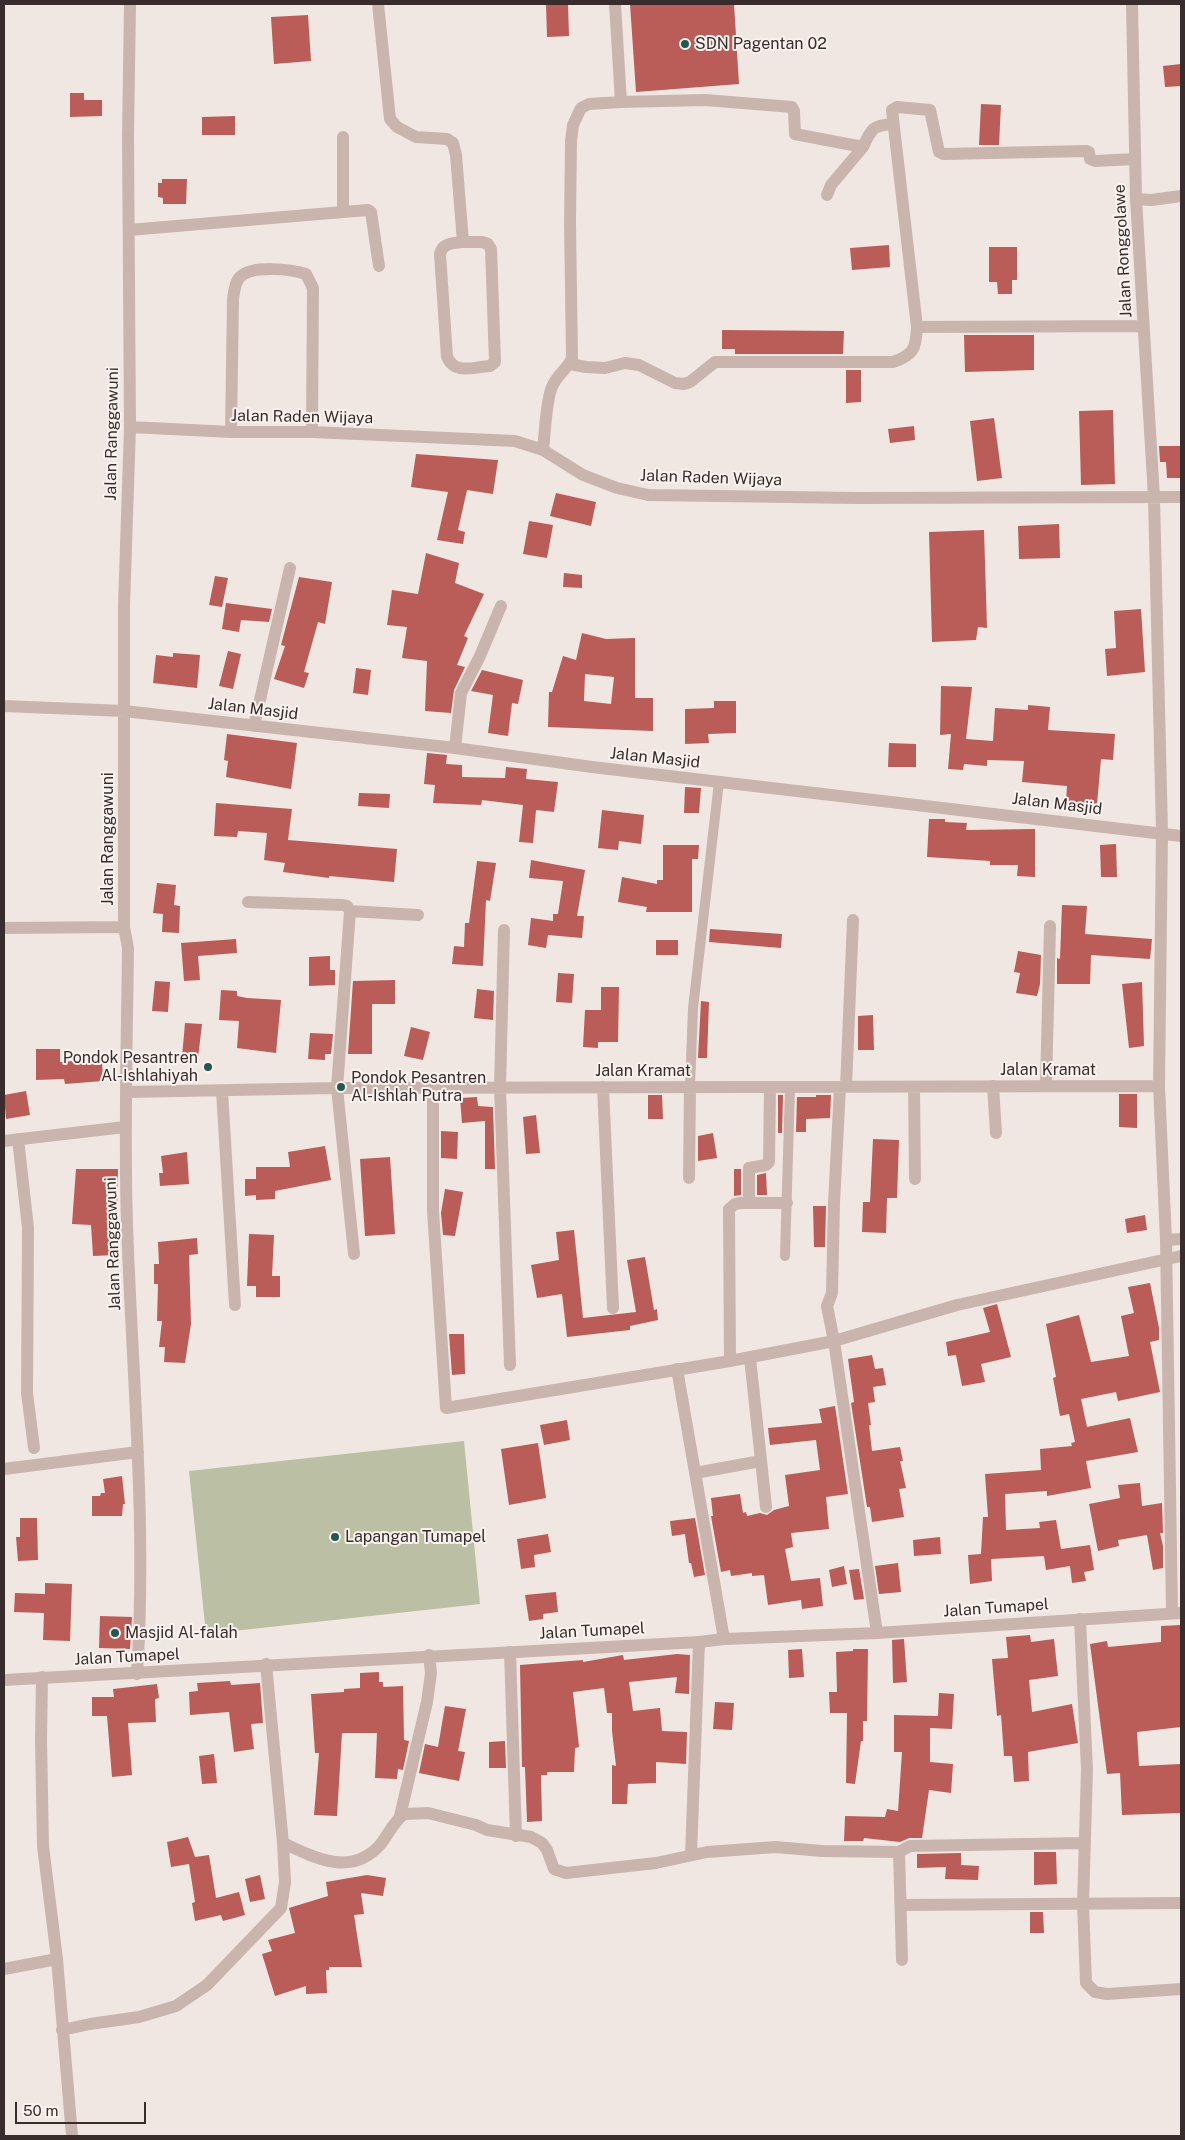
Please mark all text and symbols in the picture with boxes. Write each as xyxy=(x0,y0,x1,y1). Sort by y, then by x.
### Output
place label: SDN Pagentan 02 xyxy=(695,34,827,54)
marker: SDN Pagentan 02 xyxy=(679,38,691,50)
street label: Jalan Ronggolawe xyxy=(1110,184,1136,318)
street label: Jalan Ranggawuni xyxy=(101,367,123,501)
street label: Jalan Raden Wijaya xyxy=(231,406,373,428)
street label: Jalan Raden Wijaya xyxy=(640,466,782,490)
street label: Jalan Masjid xyxy=(207,694,299,724)
street label: Jalan Masjid xyxy=(609,744,701,772)
street label: Jalan Ranggawuni xyxy=(98,772,118,906)
street label: Jalan Masjid xyxy=(1011,789,1103,819)
place label: Pondok Pesantren Al-Ishlahiyah xyxy=(63,1048,198,1086)
street label: Jalan Kramat xyxy=(1000,1060,1096,1080)
marker: Pondok Pesantren Al-Ishlahiyah xyxy=(202,1061,214,1073)
street label: Jalan Kramat xyxy=(595,1061,691,1081)
place label: Pondok Pesantren Al-Ishlah Putra xyxy=(351,1068,486,1106)
marker: Pondok Pesantren Al-Ishlah Putra xyxy=(335,1081,347,1093)
street label: Jalan Ranggawuni xyxy=(101,1177,125,1311)
place label: Lapangan Tumapel xyxy=(345,1527,486,1547)
marker: Lapangan Tumapel xyxy=(329,1531,341,1543)
street label: Jalan Tumapel xyxy=(943,1595,1049,1621)
street label: Jalan Tumapel xyxy=(539,1619,645,1643)
place label: Masjid Al-falah xyxy=(125,1623,238,1643)
marker: Masjid Al-falah xyxy=(109,1627,121,1639)
street label: Jalan Tumapel xyxy=(74,1645,180,1669)
scale bar xyxy=(18,2092,149,2124)
text: 50 m xyxy=(23,2102,58,2119)

